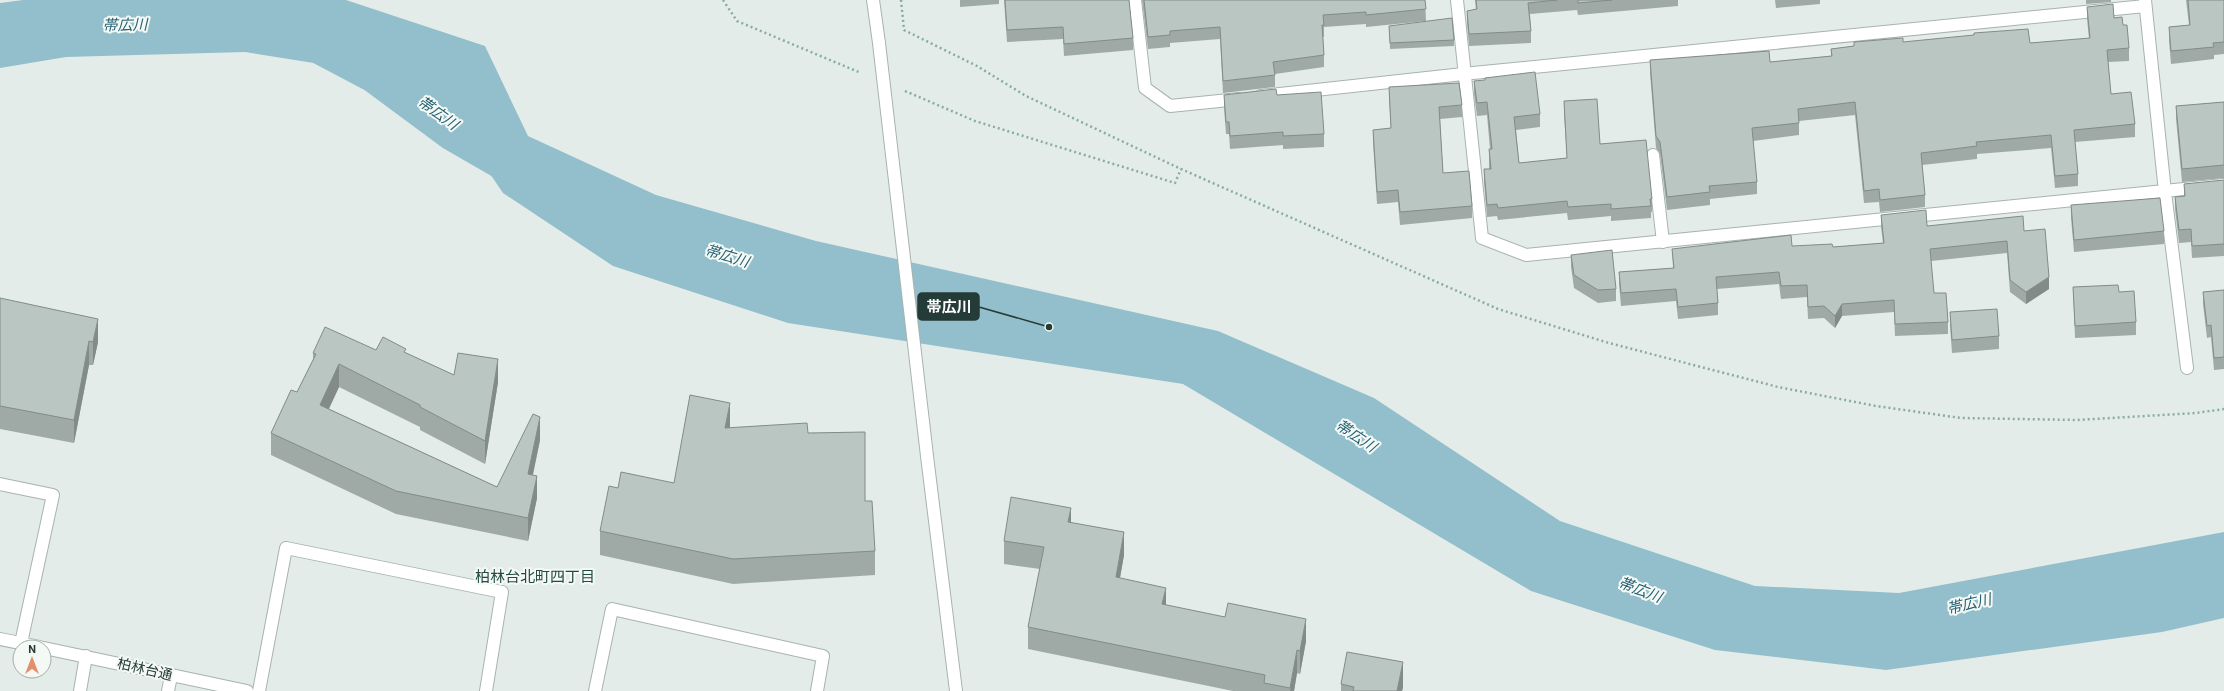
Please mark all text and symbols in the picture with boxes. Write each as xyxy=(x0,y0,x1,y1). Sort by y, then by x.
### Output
water label: 帯広川 xyxy=(102,16,150,34)
water label: 帯広川 xyxy=(415,92,463,135)
water label: 帯広川 xyxy=(703,241,753,272)
callout: 帯広川 xyxy=(918,293,979,320)
text: 帯広川 xyxy=(926,298,972,316)
water label: 帯広川 xyxy=(1332,416,1381,457)
district label: 柏林台北町四丁目 xyxy=(475,568,595,586)
water label: 帯広川 xyxy=(1616,574,1666,607)
water label: 帯広川 xyxy=(1945,590,1995,618)
north arrow xyxy=(12,639,52,679)
text: N xyxy=(28,643,36,656)
street label: 柏林台通 xyxy=(116,655,174,683)

